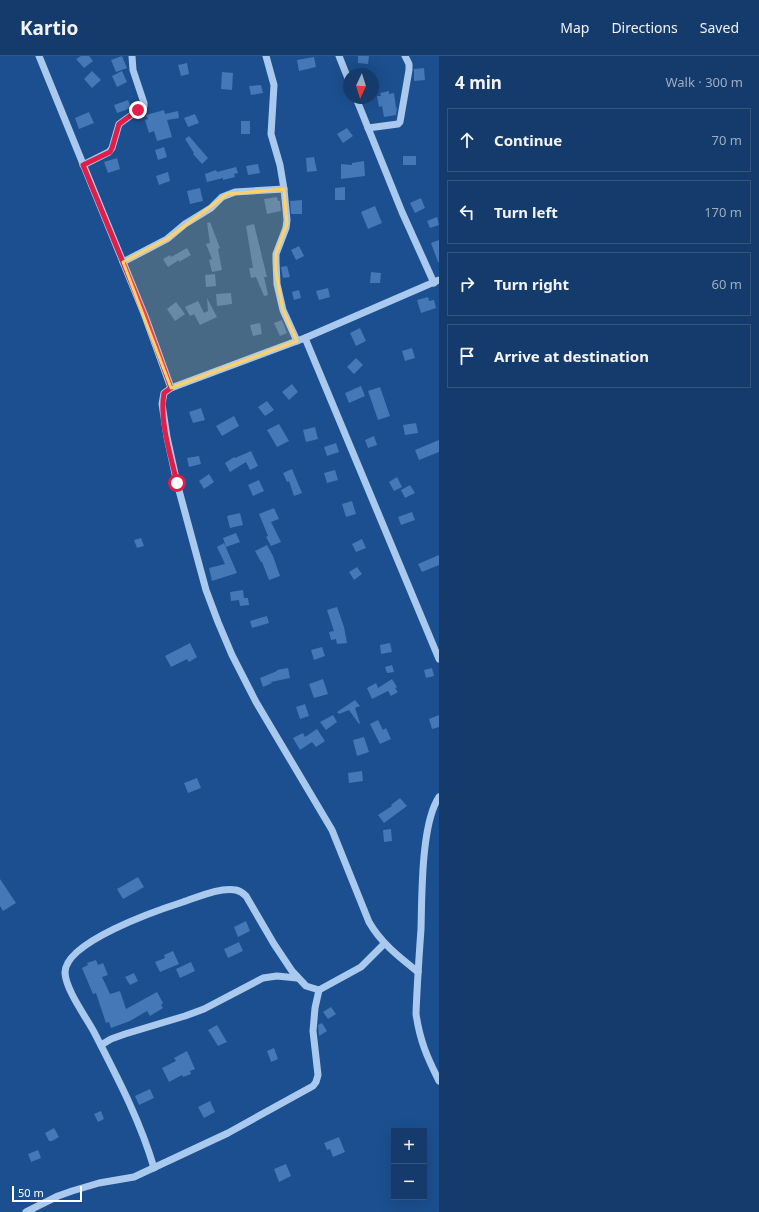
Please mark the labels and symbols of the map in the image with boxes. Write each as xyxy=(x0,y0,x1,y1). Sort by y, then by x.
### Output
north arrow xyxy=(343,68,379,104)
route end xyxy=(129,101,147,119)
route start xyxy=(168,474,186,492)
scale bar xyxy=(12,1184,82,1203)

